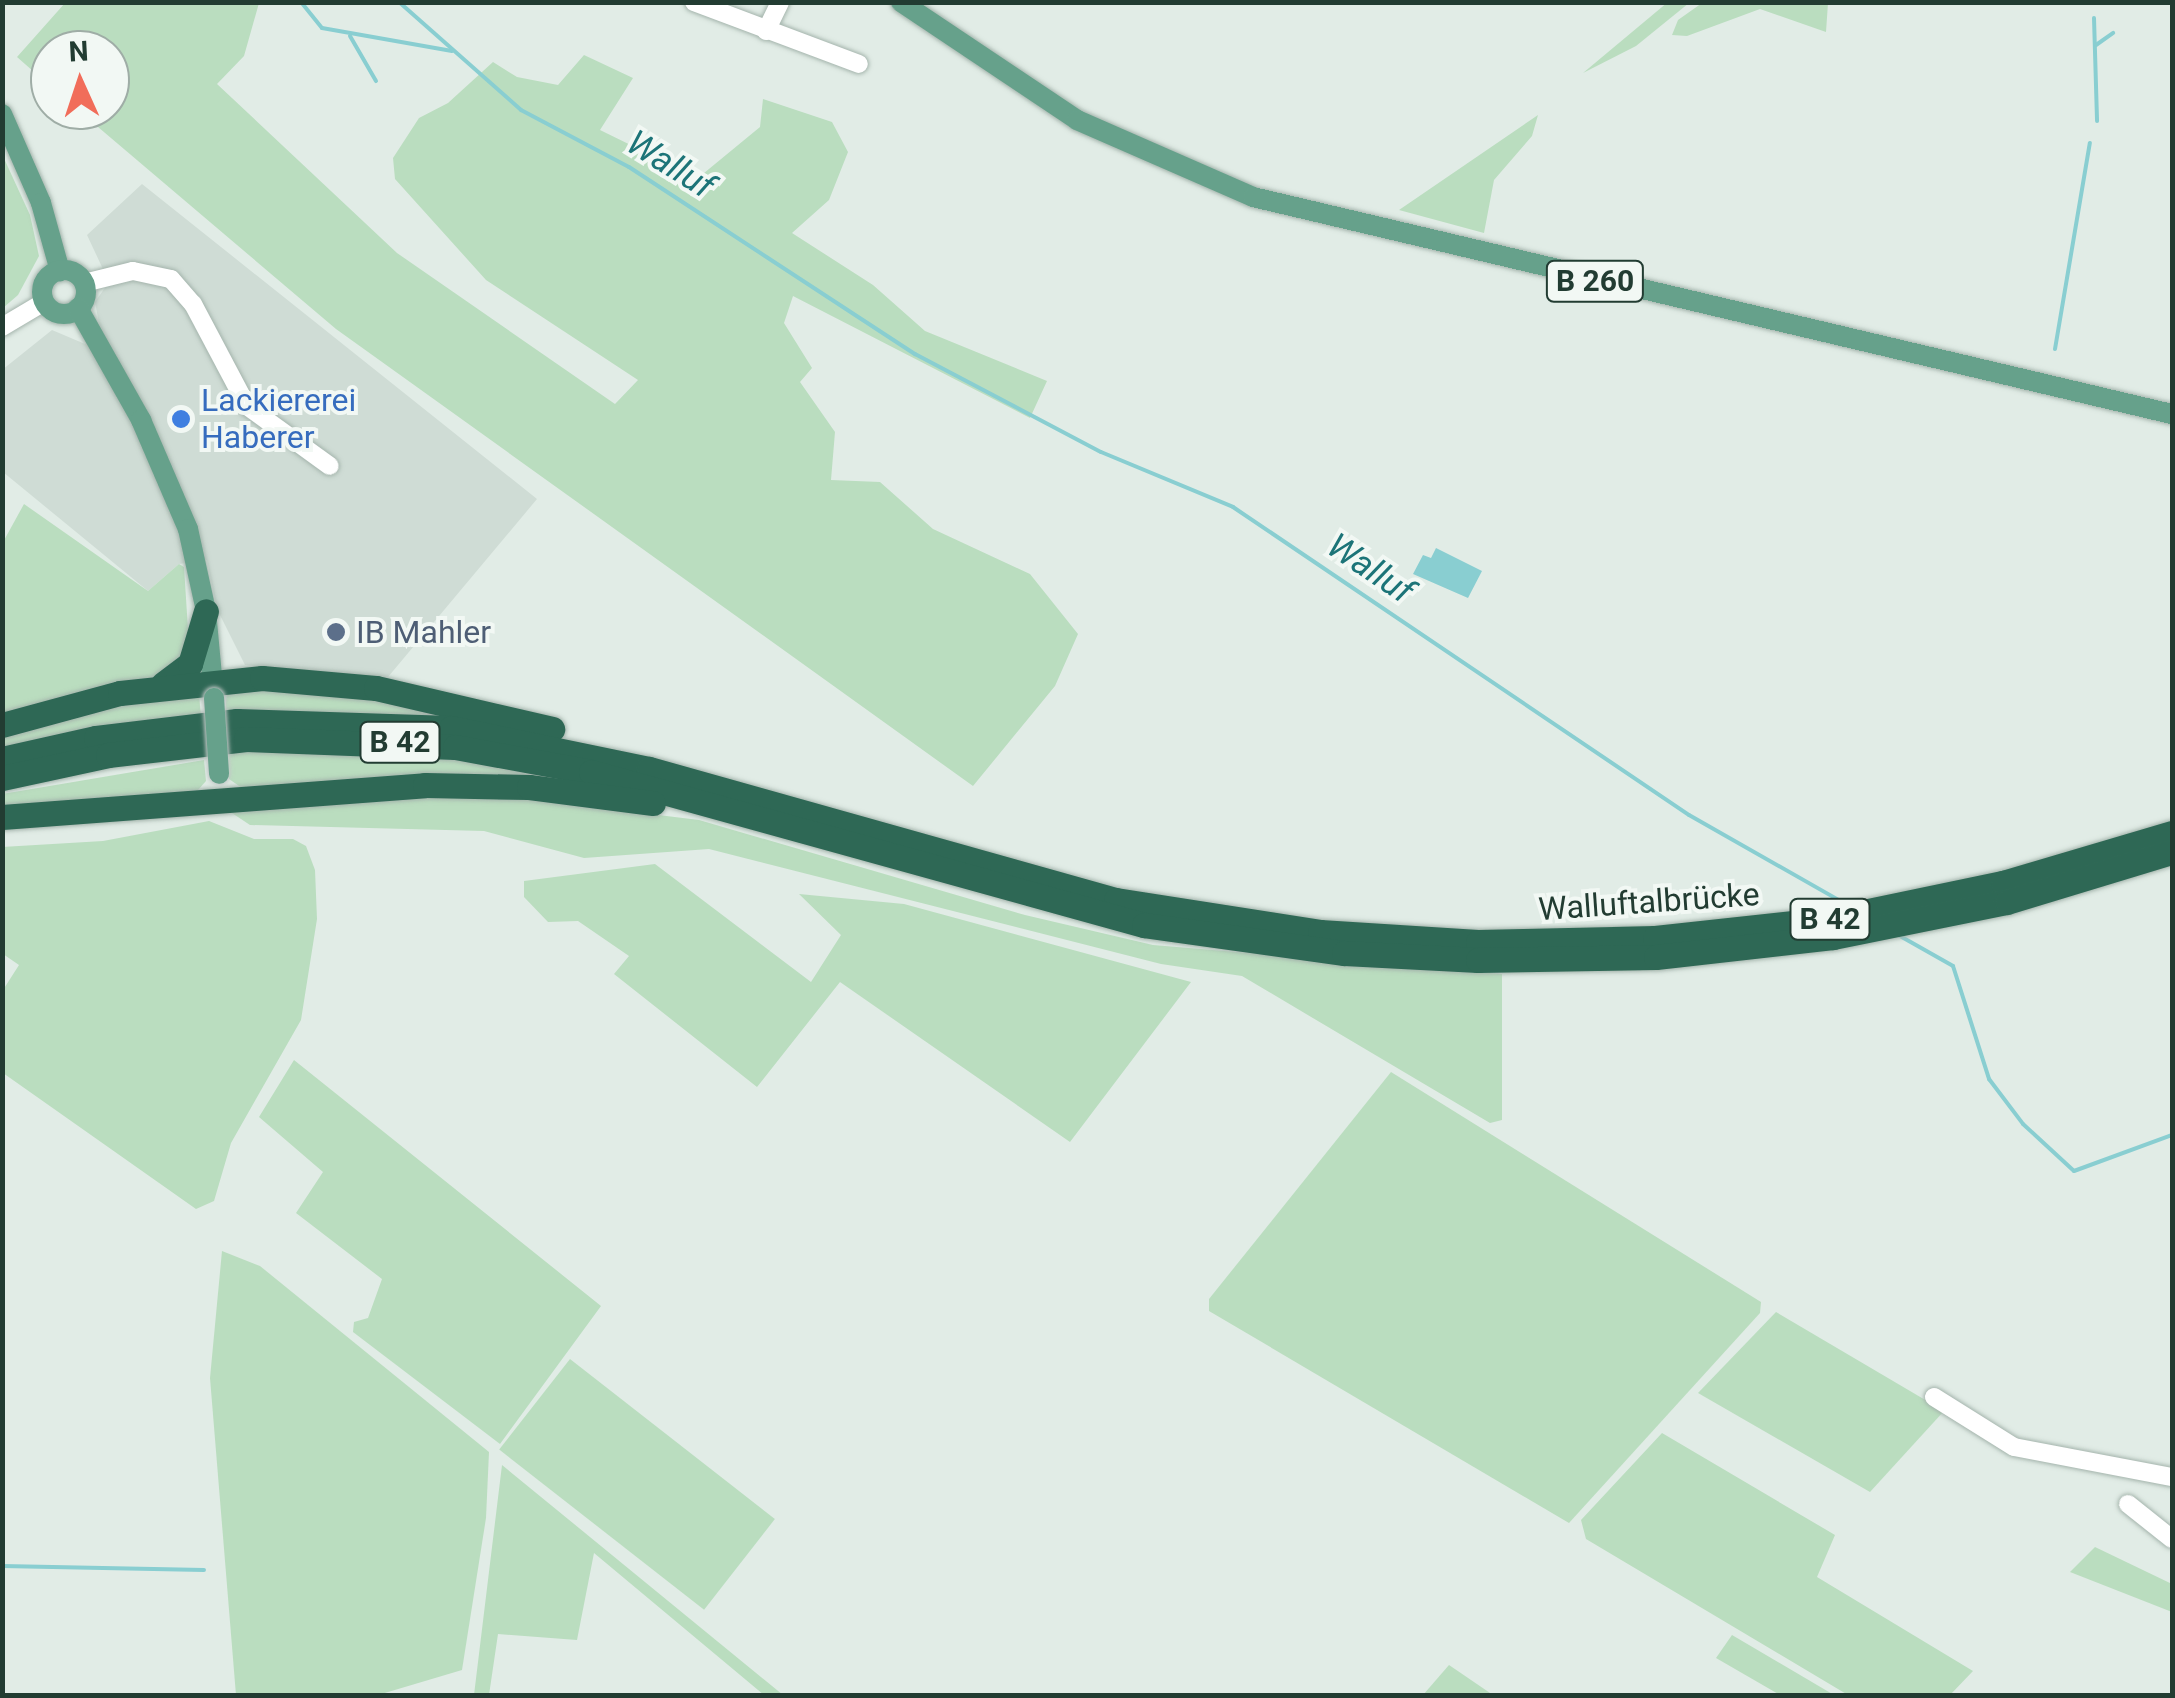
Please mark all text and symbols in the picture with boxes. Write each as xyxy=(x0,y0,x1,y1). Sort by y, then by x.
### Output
north arrow xyxy=(30,30,130,130)
text: N xyxy=(68,35,89,69)
water label: Walluf xyxy=(619,122,721,208)
road number: B 260 xyxy=(1545,256,1645,306)
place label: Lackiererei Haberer xyxy=(201,382,356,457)
marker: Lackiererei Haberer xyxy=(170,408,192,430)
water label: Walluf xyxy=(1319,525,1421,613)
place label: IB Mahler xyxy=(356,613,491,651)
marker: IB Mahler xyxy=(325,621,347,643)
road number: B 42 xyxy=(358,717,442,767)
street label: Walluftalbrücke xyxy=(1537,875,1761,929)
road number: B 42 xyxy=(1788,894,1872,944)

